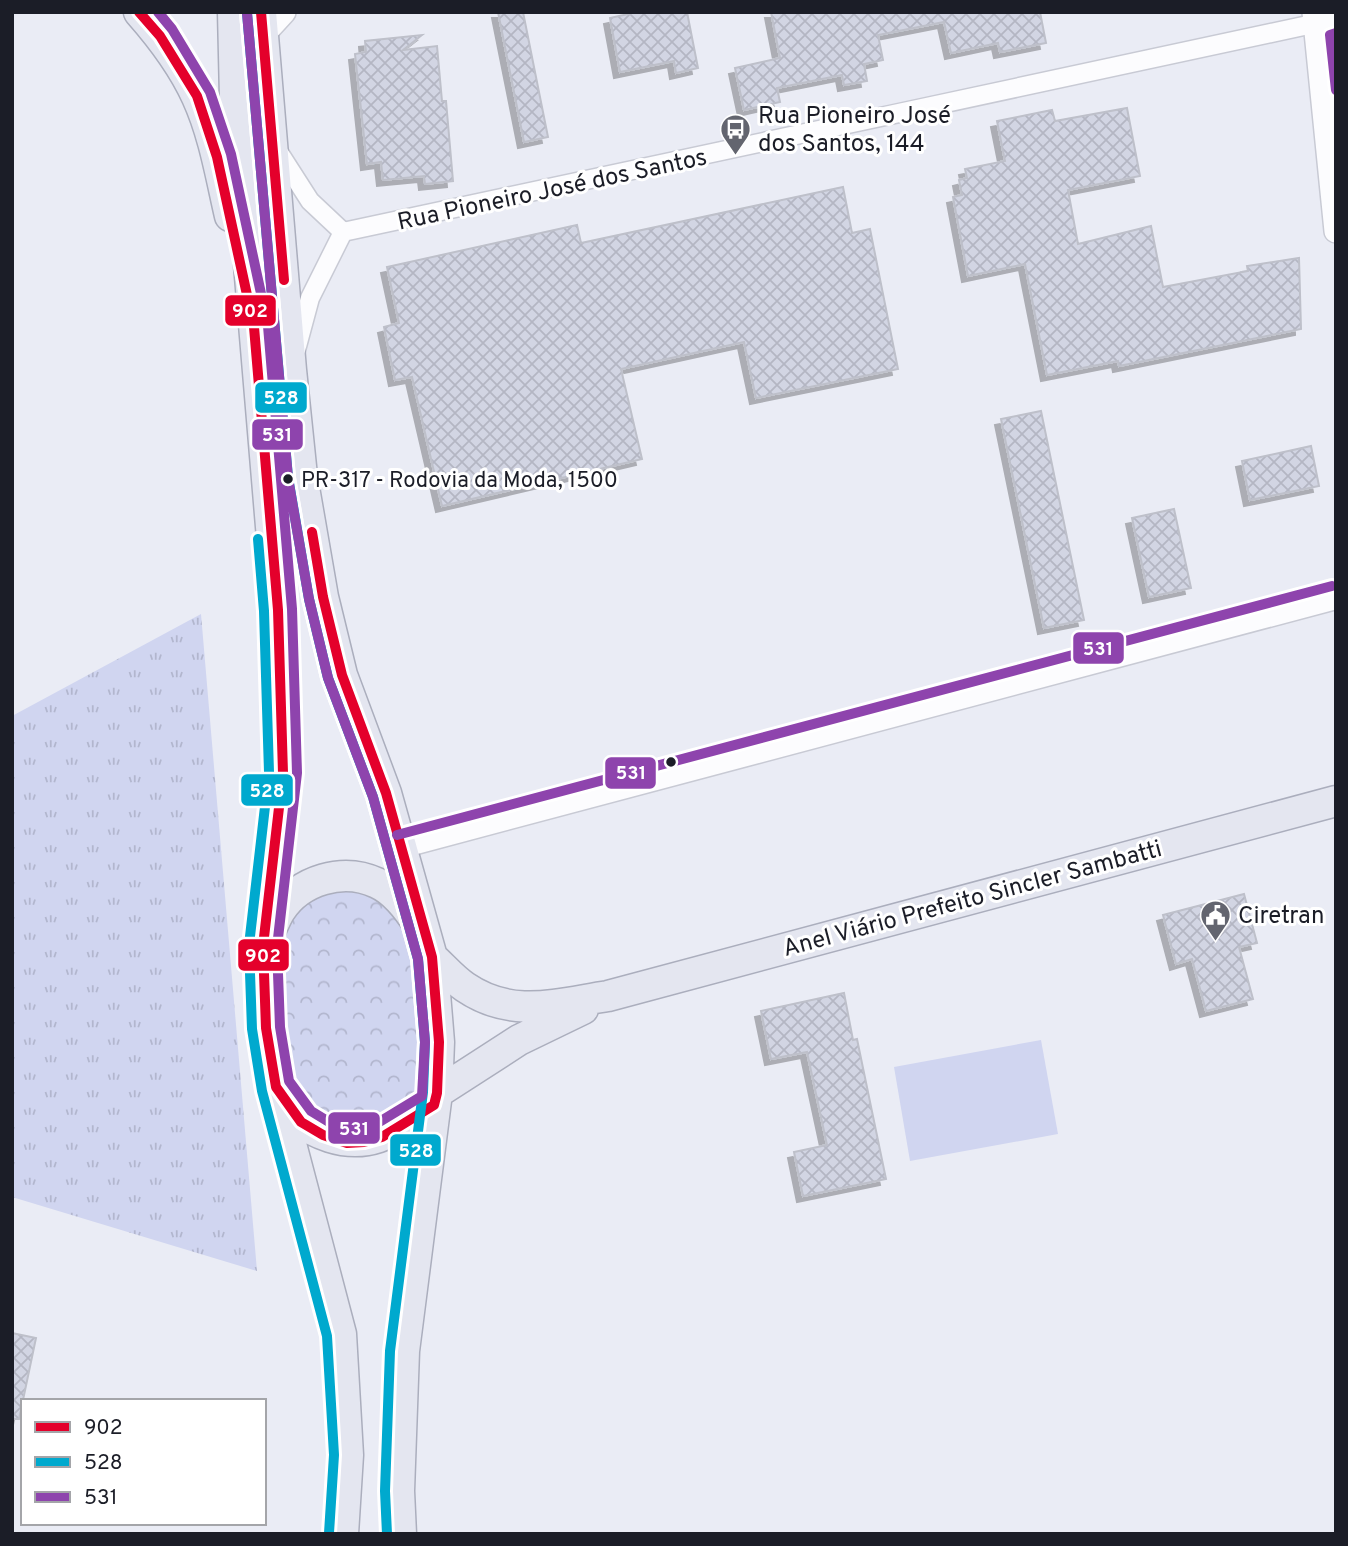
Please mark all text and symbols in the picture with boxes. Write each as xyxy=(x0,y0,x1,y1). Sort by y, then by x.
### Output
place label: Rua Pioneiro José dos Santos, 144 xyxy=(758,102,951,160)
bus stop icon: Rua Pioneiro José dos Santos, 144 xyxy=(718,112,752,156)
street label: Rua Pioneiro José dos Santos xyxy=(395,143,710,238)
line badge: 902 xyxy=(224,294,277,327)
text: 902 xyxy=(232,300,268,324)
line badge: 528 xyxy=(254,381,308,414)
text: 528 xyxy=(263,387,299,411)
line badge: 531 xyxy=(251,418,304,451)
text: 531 xyxy=(262,424,292,448)
place label: PR-317 - Rodovia da Moda, 1500 xyxy=(301,468,618,495)
marker: PR-317 - Rodovia da Moda, 1500 xyxy=(281,472,295,486)
line badge: 531 xyxy=(1072,631,1125,665)
text: 531 xyxy=(1083,638,1113,662)
unlabelled marker xyxy=(664,755,678,769)
line badge: 531 xyxy=(604,756,657,790)
text: 531 xyxy=(616,762,646,786)
line badge: 528 xyxy=(240,773,294,807)
text: 528 xyxy=(249,780,285,804)
street label: Anel Viário Prefeito Sincler Sambatti xyxy=(780,835,1165,965)
public building icon: Ciretran xyxy=(1198,898,1232,942)
place label: Ciretran xyxy=(1238,902,1324,932)
line badge: 902 xyxy=(237,938,290,972)
text: 902 xyxy=(245,945,281,969)
line badge: 531 xyxy=(327,1111,381,1145)
text: 531 xyxy=(339,1118,369,1142)
line badge: 528 xyxy=(389,1133,442,1167)
text: 528 xyxy=(398,1140,434,1164)
legend xyxy=(21,1399,266,1525)
text: 902 xyxy=(84,1415,123,1442)
text: 528 xyxy=(84,1450,123,1477)
text: 531 xyxy=(84,1485,117,1512)

